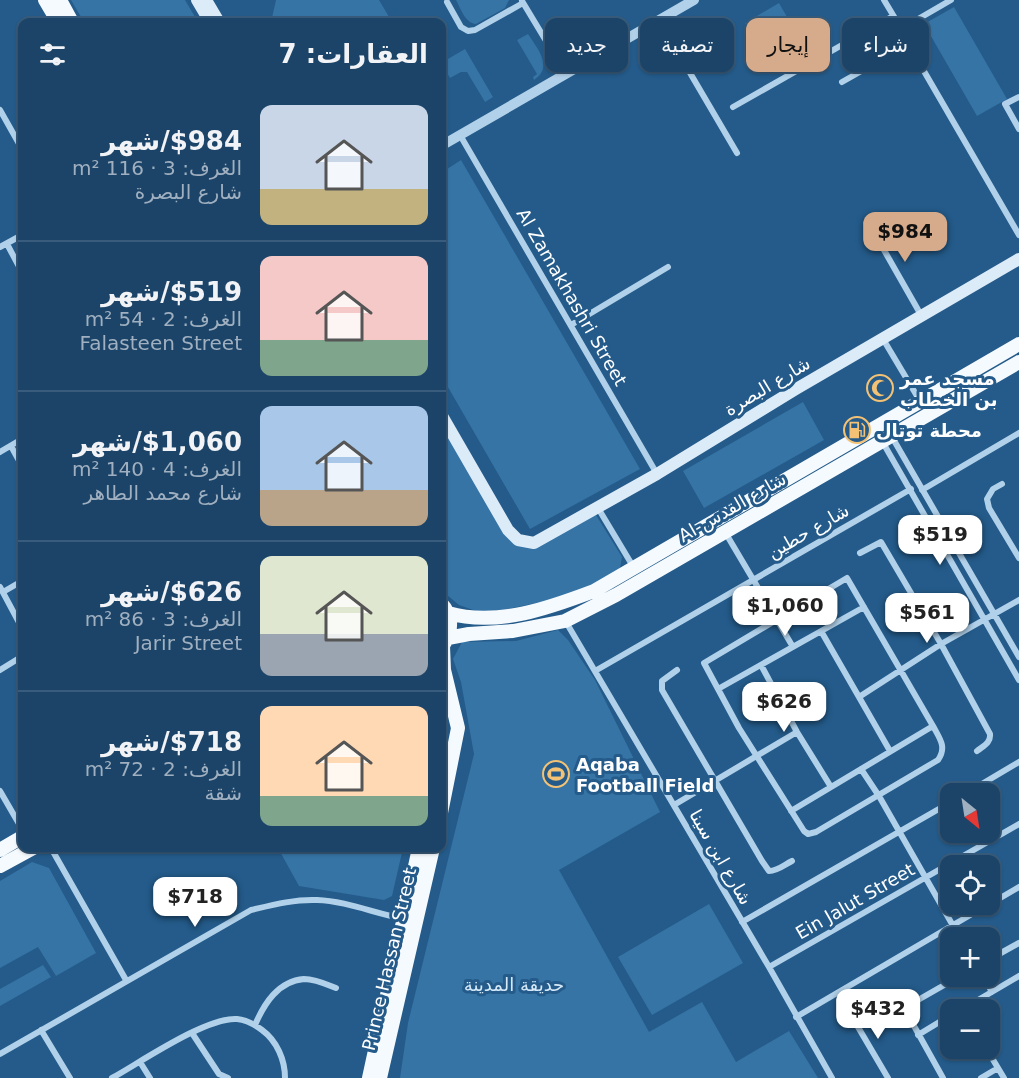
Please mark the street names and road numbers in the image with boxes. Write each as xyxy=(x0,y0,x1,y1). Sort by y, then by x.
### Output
street label: Al Zamakhashri Street xyxy=(513,205,631,389)
street label: شارع البصرة xyxy=(720,352,814,421)
street label: Al-شارع القدس xyxy=(675,468,790,547)
street label: شارع حطين xyxy=(763,499,853,564)
street label: شارع ابن سينا xyxy=(684,806,757,909)
street label: Ein Jalut Street xyxy=(792,858,918,944)
street label: Prince Hassan Street xyxy=(358,865,420,1053)

